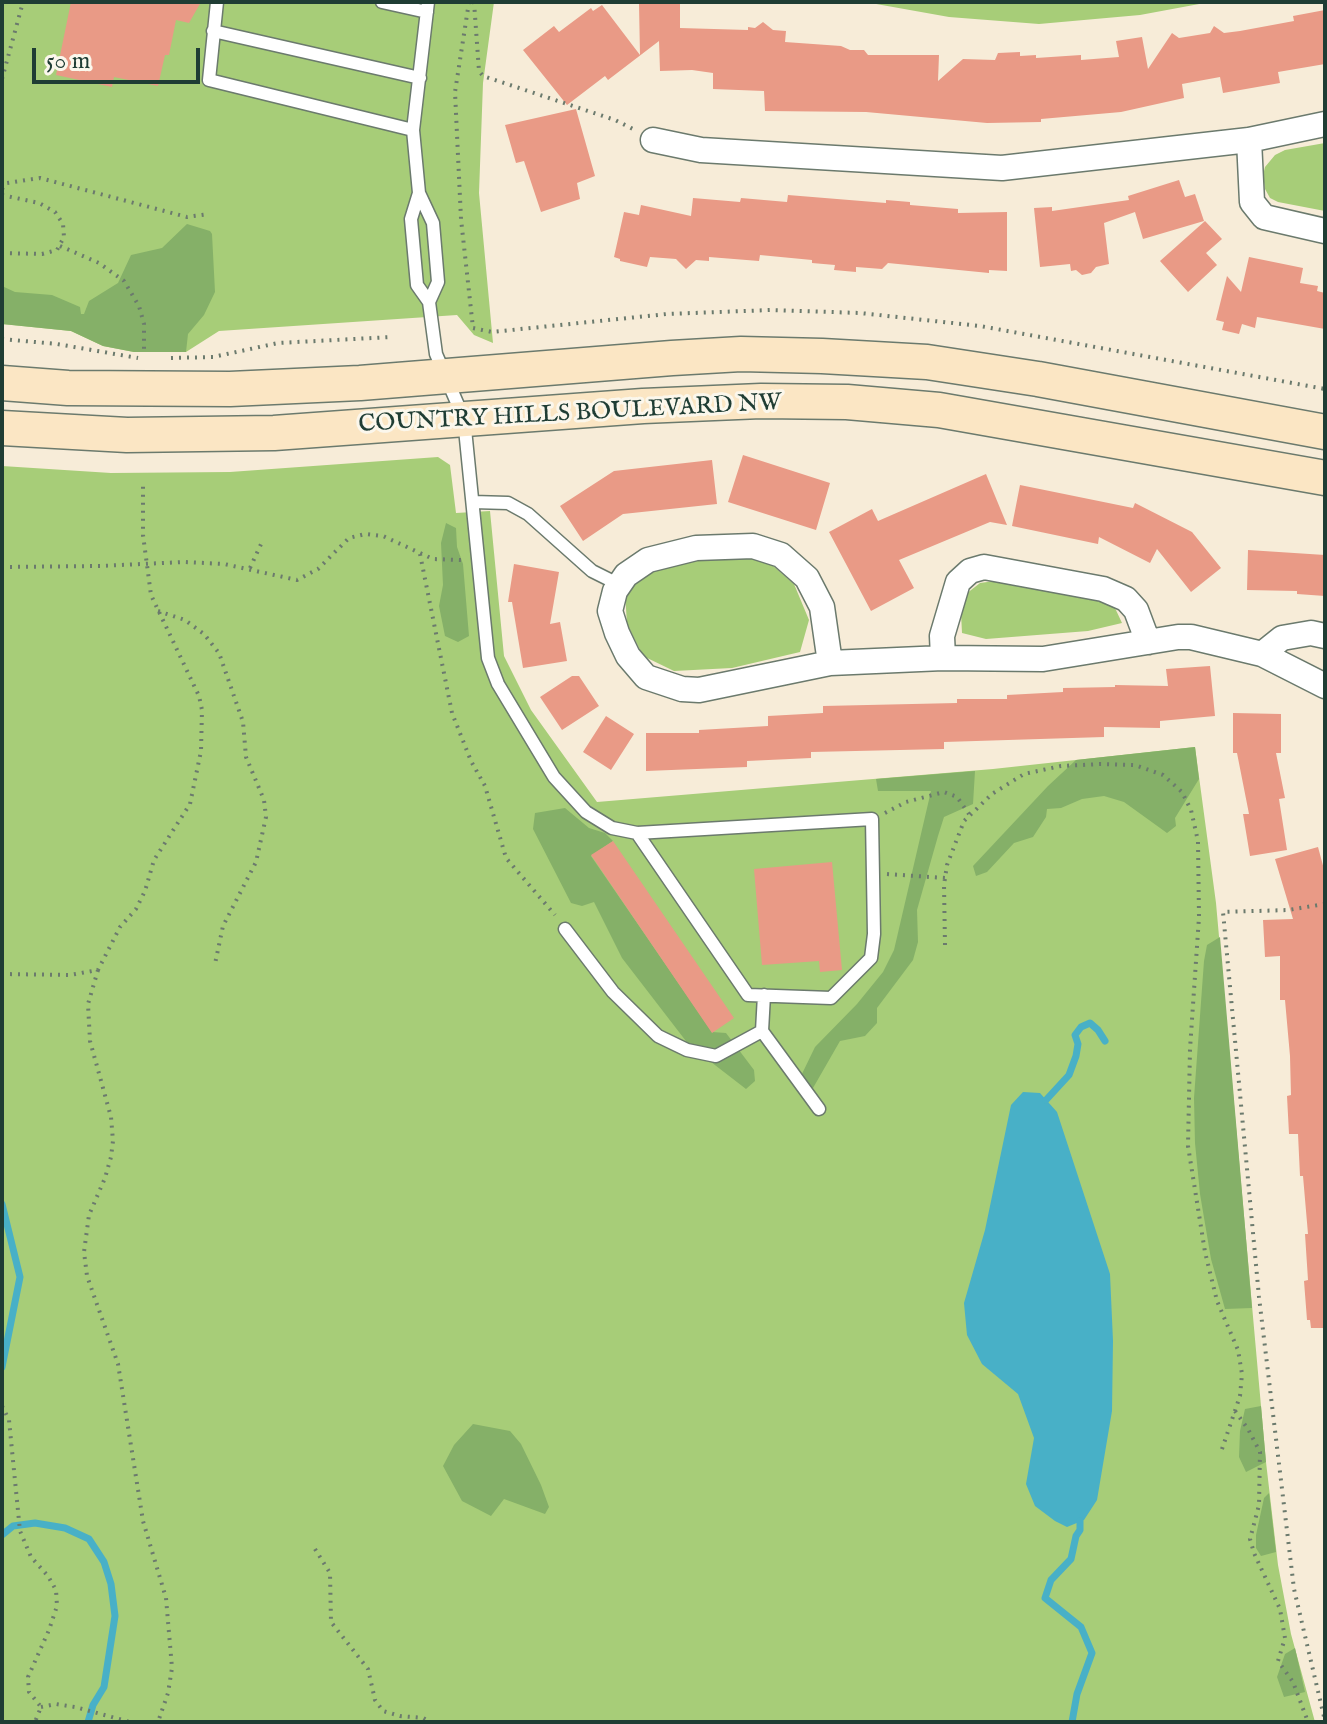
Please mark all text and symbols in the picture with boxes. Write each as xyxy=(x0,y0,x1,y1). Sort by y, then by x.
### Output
scale bar xyxy=(36,32,204,82)
text: 50 m xyxy=(46,46,90,77)
street label: COUNTRY HILLS BOULEVARD NW xyxy=(358,390,782,440)

